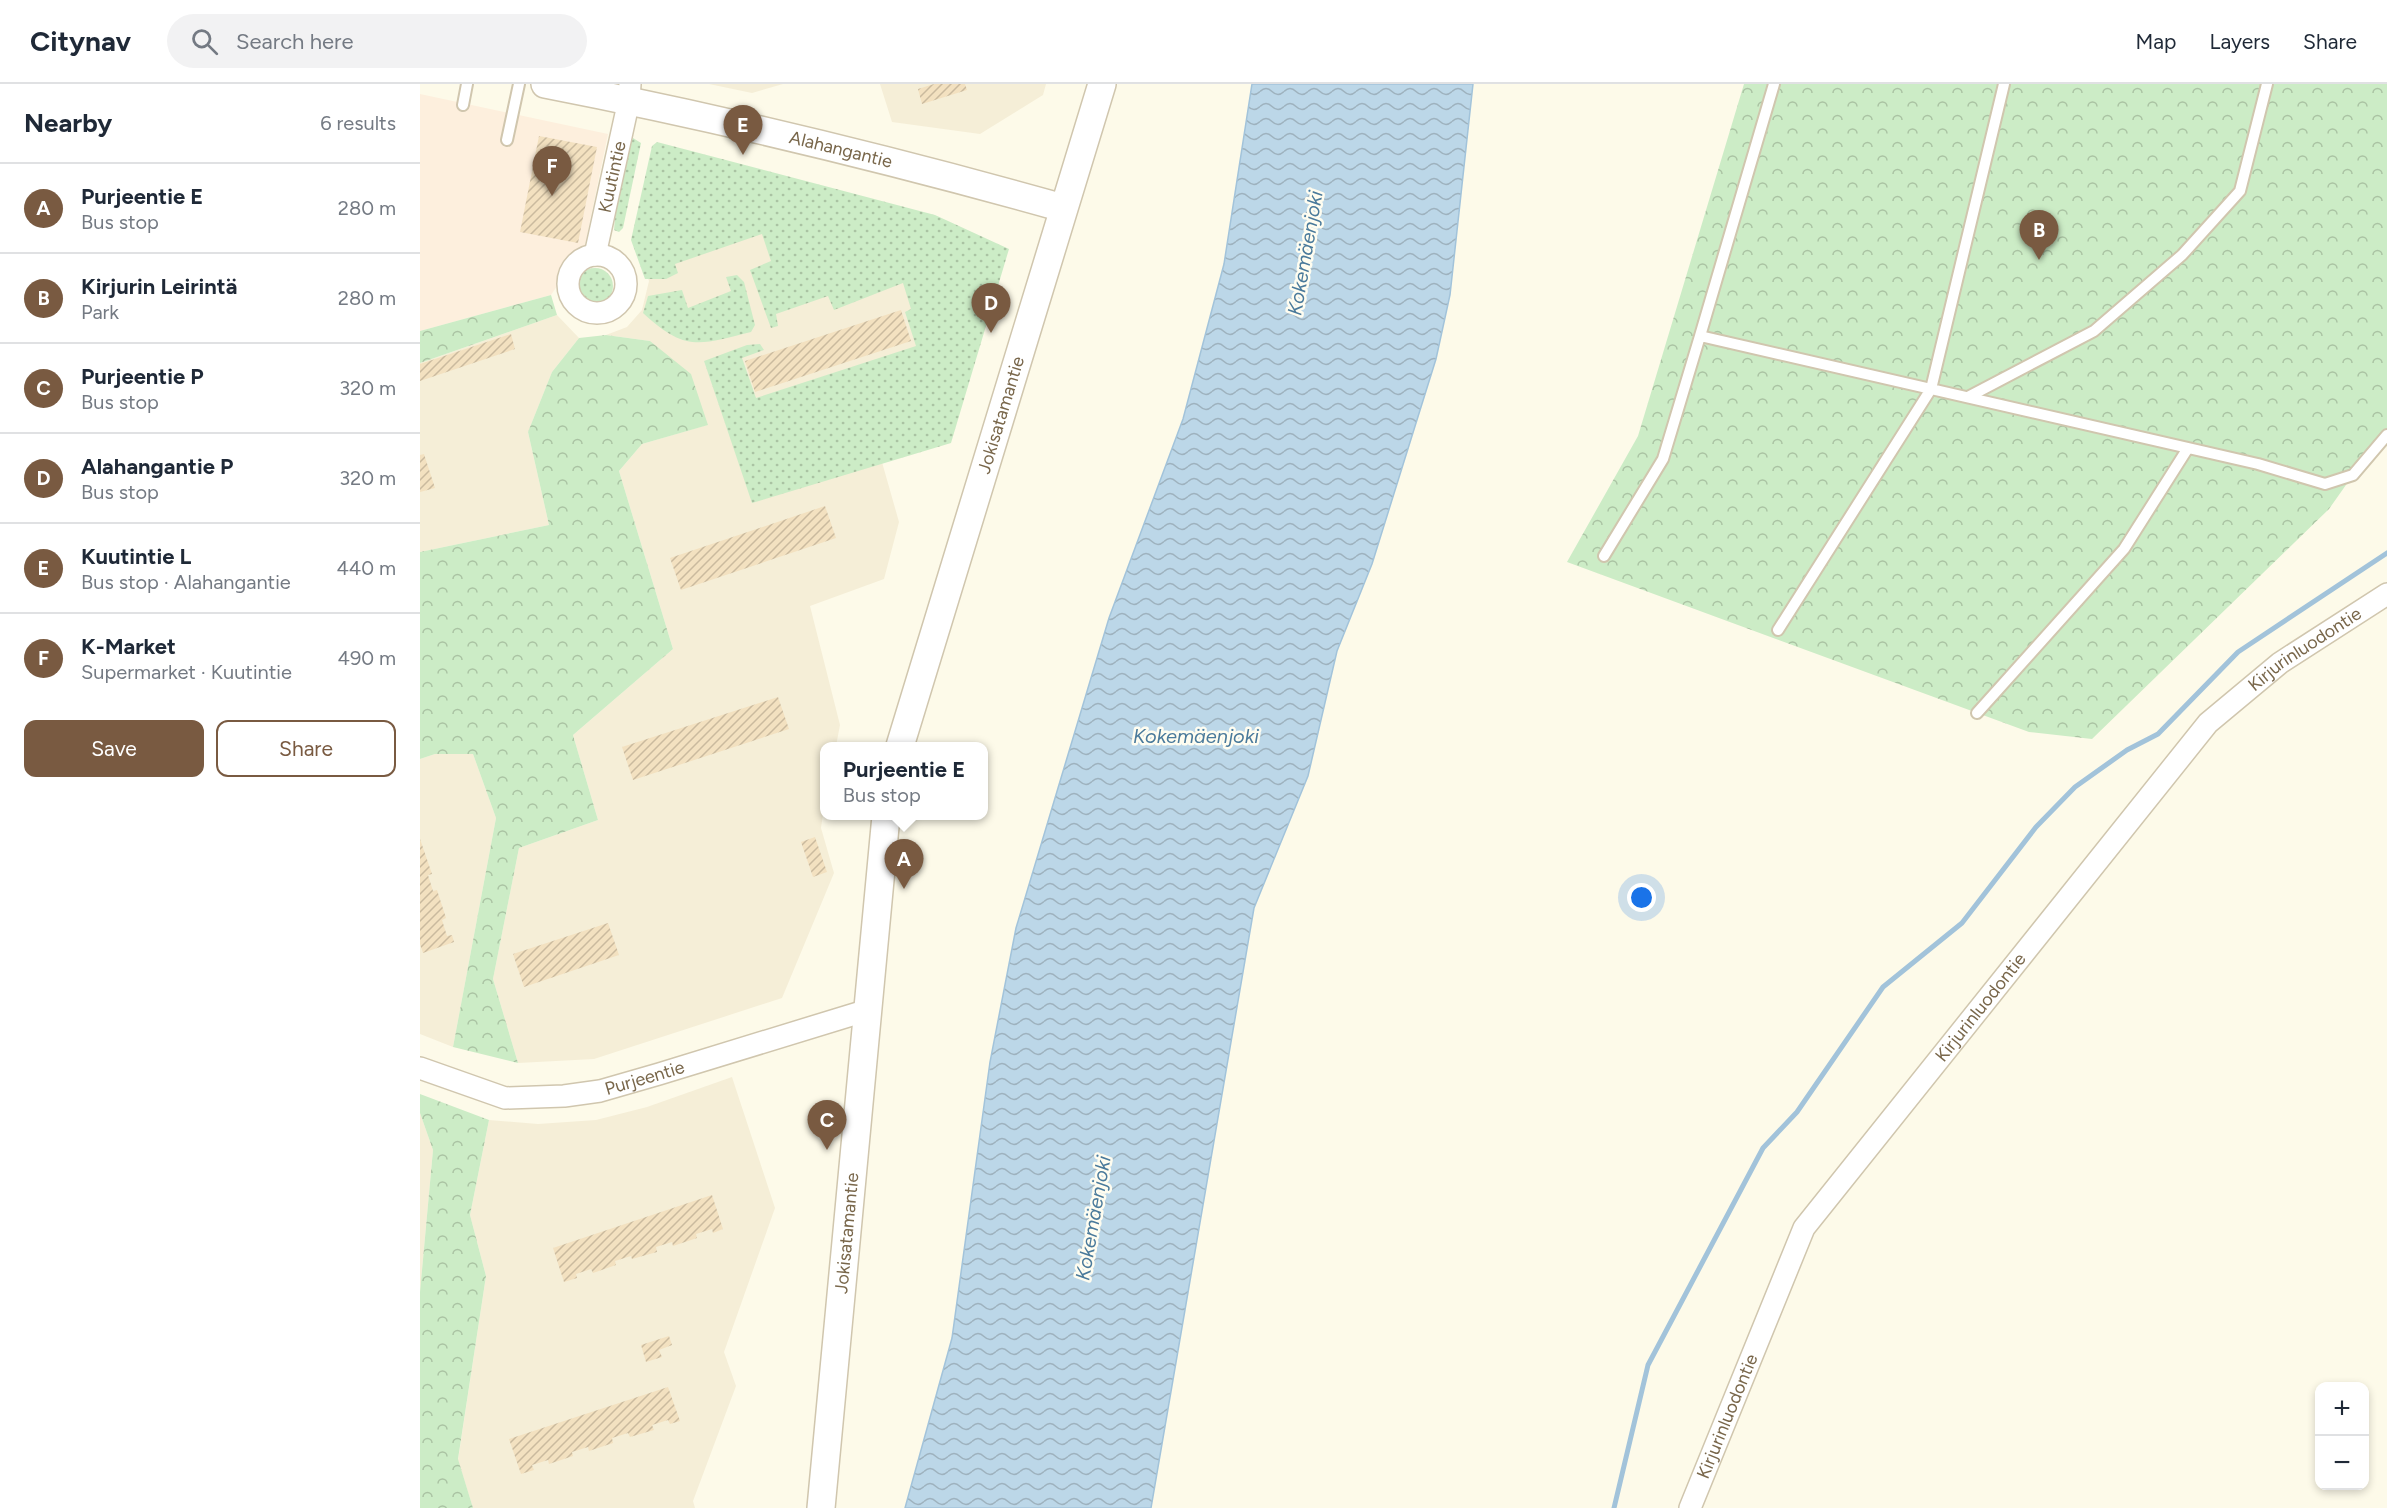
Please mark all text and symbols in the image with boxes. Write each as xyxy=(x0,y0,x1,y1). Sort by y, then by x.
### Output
search box xyxy=(167,14,587,68)
text: Citynav xyxy=(30,24,131,58)
icon: search xyxy=(188,25,221,58)
text: Search here xyxy=(236,28,354,55)
text: Map xyxy=(2136,29,2176,54)
text: Layers xyxy=(2209,29,2270,54)
text: Share xyxy=(2303,29,2357,54)
pin: E xyxy=(724,106,762,155)
text: Nearby xyxy=(24,107,112,139)
text: 6 results xyxy=(320,111,396,135)
street label: Alahangantie xyxy=(787,126,895,173)
street label: Kuutintie xyxy=(594,139,631,215)
pin: F xyxy=(532,147,572,196)
text: Purjeentie E xyxy=(81,183,203,210)
water label: Kokemäenjoki xyxy=(1282,189,1328,317)
text: A xyxy=(36,196,51,220)
text: 280 m xyxy=(338,196,396,220)
text: Bus stop xyxy=(81,210,159,234)
pin: B xyxy=(2020,210,2058,260)
text: Kirjurin Leirintä xyxy=(81,273,237,300)
pin: D xyxy=(972,284,1010,333)
text: B xyxy=(37,286,50,310)
text: 280 m xyxy=(338,286,396,310)
text: Park xyxy=(81,300,119,324)
street label: Jokisatamantie xyxy=(973,354,1029,476)
text: Purjeentie P xyxy=(81,363,204,390)
text: C xyxy=(36,376,51,400)
text: 320 m xyxy=(339,376,396,400)
text: Bus stop xyxy=(81,390,159,414)
text: Alahangantie P xyxy=(81,453,233,480)
text: D xyxy=(37,466,51,490)
text: 320 m xyxy=(339,466,396,490)
text: Bus stop xyxy=(81,480,159,504)
text: Kuutintie L xyxy=(81,543,191,570)
text: E xyxy=(38,556,49,580)
text: 440 m xyxy=(336,556,396,580)
text: Bus stop · Alahangantie xyxy=(81,570,291,594)
street label: Kirjurinluodontie xyxy=(2244,602,2366,696)
text: K-Market xyxy=(81,633,176,660)
text: F xyxy=(38,646,49,670)
text: 490 m xyxy=(337,646,396,670)
text: Supermarket · Kuutintie xyxy=(81,660,292,684)
button: Save xyxy=(24,720,204,777)
button: Share xyxy=(216,720,396,777)
water label: Kokemäenjoki xyxy=(1133,724,1259,748)
popup xyxy=(820,742,988,820)
text: Purjeentie E xyxy=(843,756,965,783)
text: Bus stop xyxy=(843,783,921,807)
pin: A xyxy=(884,840,924,889)
your location xyxy=(1627,883,1656,912)
street label: Kirjurinluodontie xyxy=(1931,948,2031,1066)
street label: Purjeentie xyxy=(602,1056,687,1100)
pin: C xyxy=(808,1100,846,1150)
water label: Kokemäenjoki xyxy=(1070,1154,1116,1282)
street label: Jokisatamantie xyxy=(830,1171,863,1295)
street label: Kirjurinluodontie xyxy=(1692,1350,1763,1482)
map controls xyxy=(2315,1382,2369,1490)
button: + xyxy=(2315,1382,2369,1436)
button: − xyxy=(2315,1436,2369,1490)

